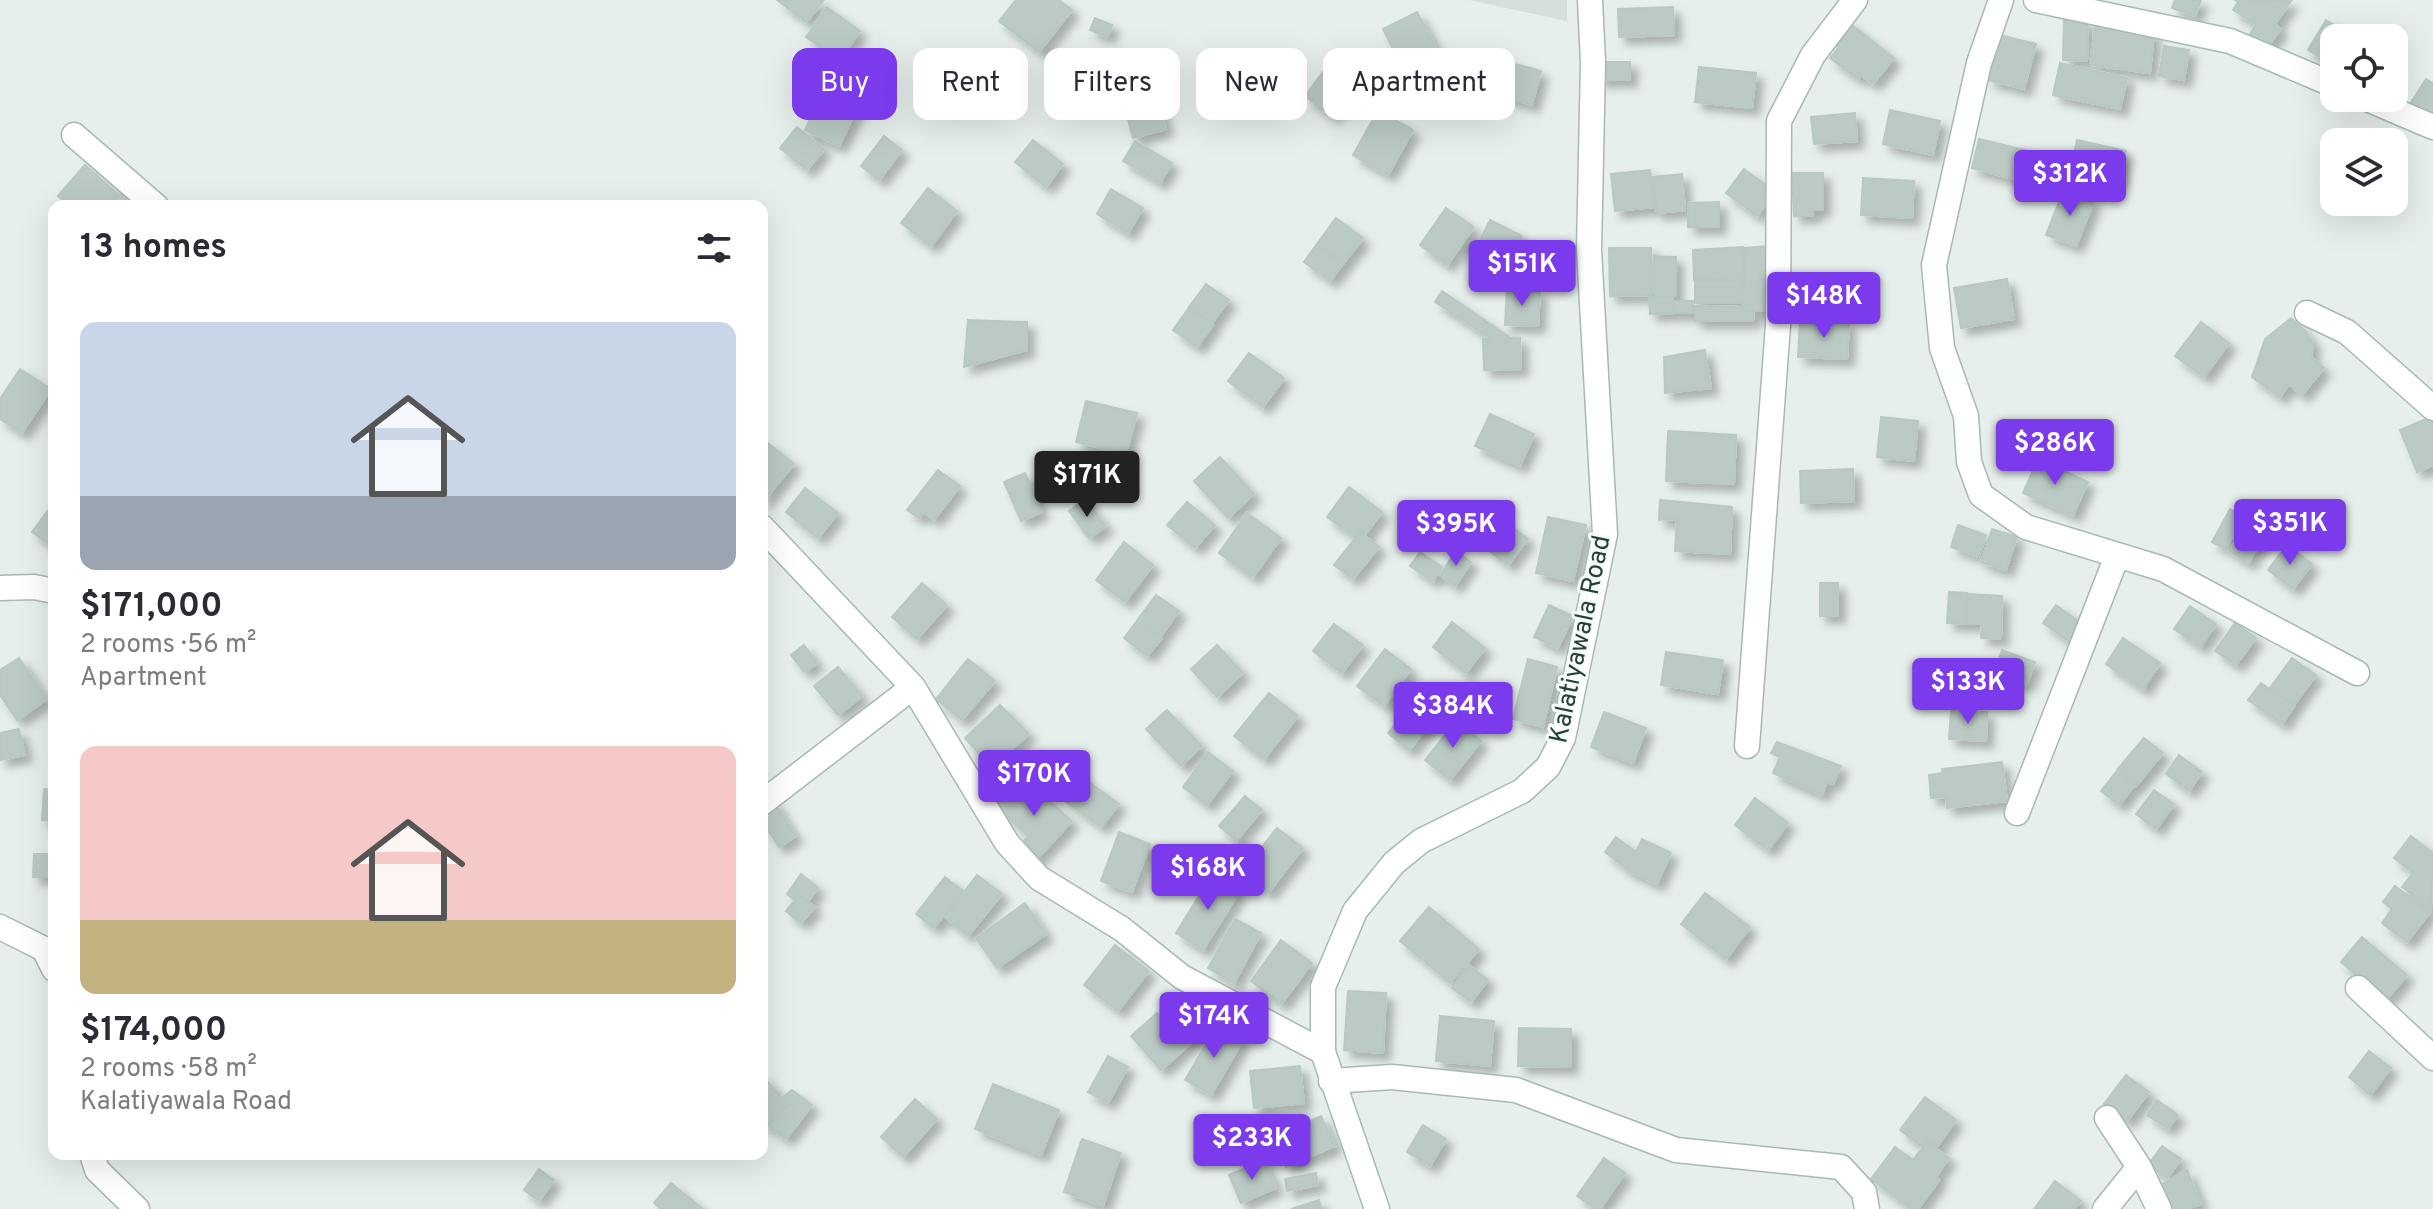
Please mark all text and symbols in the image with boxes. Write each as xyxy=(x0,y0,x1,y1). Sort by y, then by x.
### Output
map controls xyxy=(2320,24,2408,216)
button: locate xyxy=(2320,24,2408,112)
chip: Buy xyxy=(792,48,897,120)
chip: Rent xyxy=(913,48,1028,120)
chip: Filters xyxy=(1044,48,1180,120)
chip: New xyxy=(1196,48,1307,120)
chip: Apartment xyxy=(1323,48,1515,120)
button: layers xyxy=(2320,128,2408,216)
pin: $312K xyxy=(2014,150,2126,218)
text: $312K xyxy=(2032,159,2108,192)
icon: filters xyxy=(692,226,736,270)
text: 13 homes xyxy=(80,227,227,270)
pin: $151K xyxy=(1466,240,1578,308)
text: $151K xyxy=(1487,249,1557,282)
pin: $148K xyxy=(1768,272,1880,340)
text: $148K xyxy=(1785,281,1863,314)
icon: home xyxy=(336,374,480,518)
pin: $286K xyxy=(1999,419,2111,487)
text: $286K xyxy=(2014,428,2096,461)
pin: $171K xyxy=(1031,451,1143,519)
text: $171K xyxy=(1052,460,1122,493)
pin: $351K xyxy=(2234,499,2346,567)
pin: $395K xyxy=(1400,500,1512,568)
text: $351K xyxy=(2252,508,2328,541)
text: $395K xyxy=(1415,509,1497,542)
street label: Kalatiyawala Road xyxy=(1543,532,1620,747)
text: $171,000 xyxy=(80,586,223,629)
text: 2 rooms · 56 m² xyxy=(80,629,256,662)
pin: $133K xyxy=(1912,658,2024,726)
text: Apartment xyxy=(80,662,207,695)
text: $133K xyxy=(1930,667,2006,700)
pin: $384K xyxy=(1397,682,1509,750)
text: $384K xyxy=(1412,691,1494,724)
pin: $170K xyxy=(978,750,1090,818)
text: $170K xyxy=(996,759,1072,792)
icon: home xyxy=(336,798,480,942)
pin: $168K xyxy=(1152,844,1264,912)
text: $168K xyxy=(1170,853,1246,886)
pin: $174K xyxy=(1158,992,1270,1060)
text: $174K xyxy=(1178,1001,1250,1034)
text: $174,000 xyxy=(80,1010,227,1053)
text: 2 rooms · 58 m² xyxy=(80,1053,257,1086)
text: Kalatiyawala Road xyxy=(80,1086,292,1119)
pin: $233K xyxy=(1196,1114,1308,1182)
text: $233K xyxy=(1211,1123,1293,1156)

